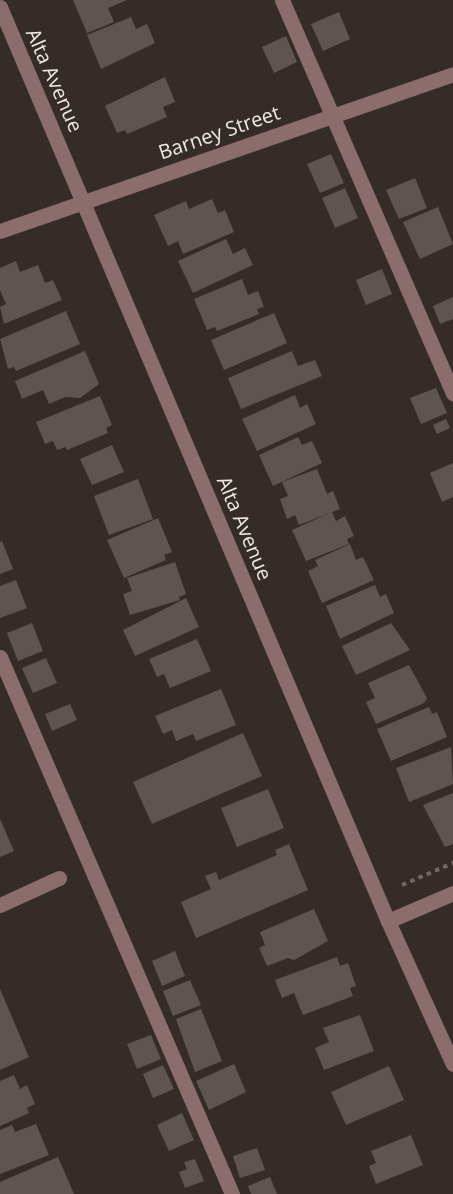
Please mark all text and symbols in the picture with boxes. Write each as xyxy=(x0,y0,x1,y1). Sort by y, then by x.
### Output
street label: Alta Avenue xyxy=(22,25,88,135)
street label: Barney Street xyxy=(155,100,283,164)
street label: Alta Avenue xyxy=(212,472,278,584)

